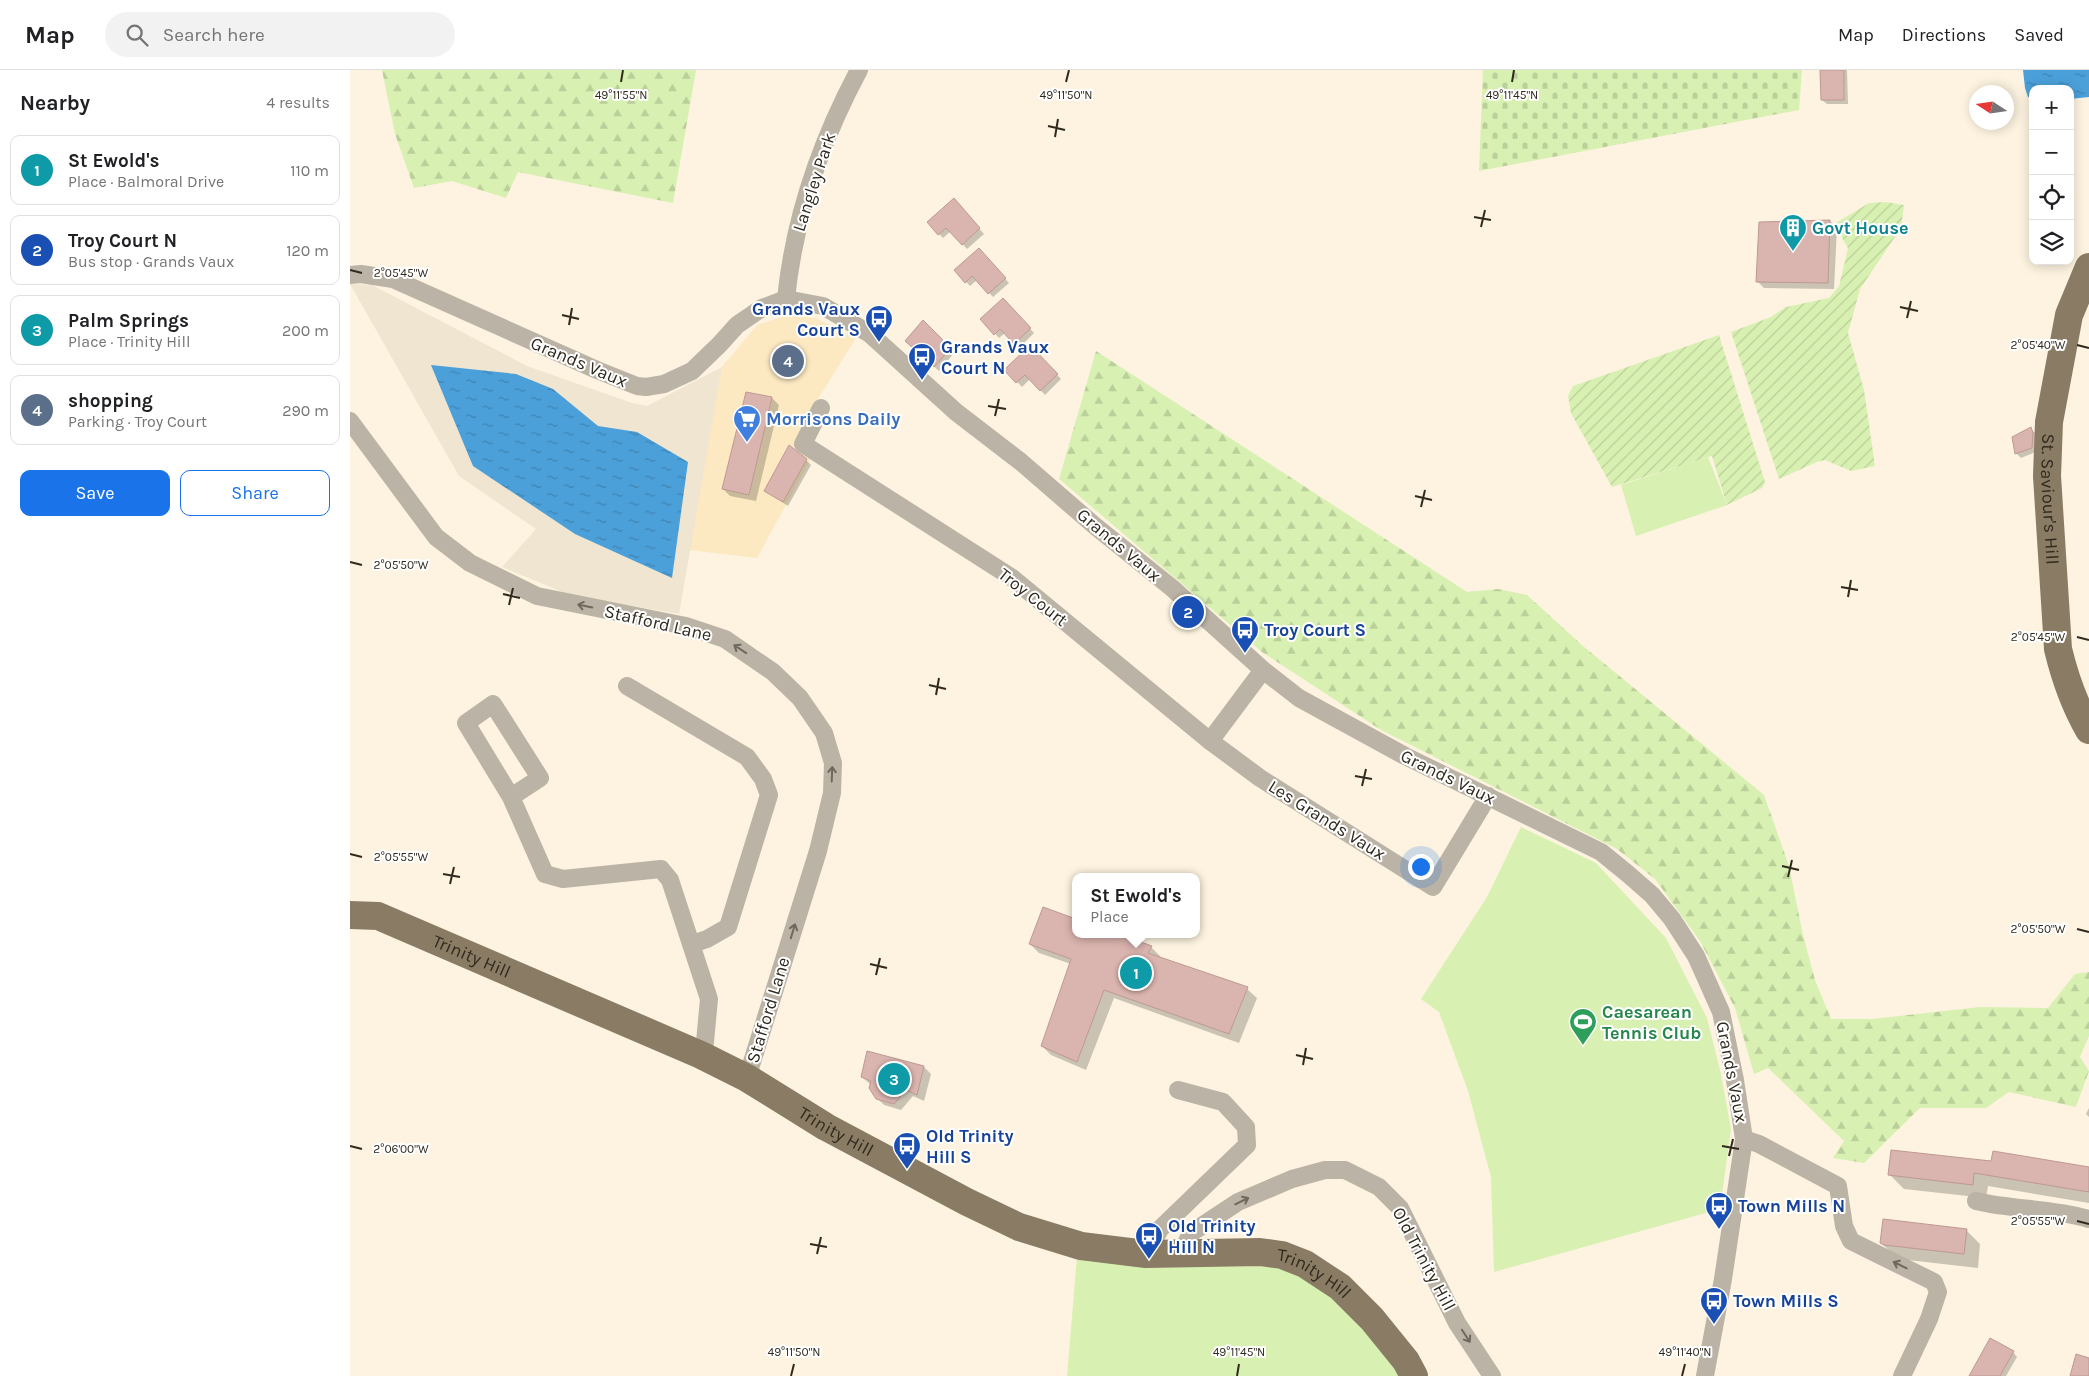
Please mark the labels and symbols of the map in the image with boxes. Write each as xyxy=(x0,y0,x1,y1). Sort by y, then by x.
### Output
north arrow xyxy=(1969,85,2014,130)
text: 49°11'55"N xyxy=(595,88,647,102)
text: 49°11'50"N xyxy=(1039,88,1093,102)
text: 49°11'45"N xyxy=(1486,88,1538,102)
street label: Langley Park xyxy=(788,130,840,234)
building icon: Govt House xyxy=(1778,213,1808,252)
place label: Govt House xyxy=(1812,217,1909,239)
text: 2°05'45"W xyxy=(374,266,428,280)
place label: Grands Vaux Court S xyxy=(752,298,860,341)
bus stop icon: Grands Vaux Court S xyxy=(864,304,894,343)
street label: Grands Vaux xyxy=(527,332,631,392)
place label: Grands Vaux Court N xyxy=(941,336,1049,379)
text: 2°05'40"W xyxy=(2011,338,2066,352)
pin: 4 xyxy=(772,342,804,380)
bus stop icon: Grands Vaux Court N xyxy=(907,342,937,381)
supermarket icon: Morrisons Daily xyxy=(732,404,762,443)
place label: Morrisons Daily xyxy=(766,408,900,430)
street label: St. Saviour's Hill xyxy=(2036,433,2064,565)
street label: Grands Vaux xyxy=(1073,504,1165,586)
text: 2°05'50"W xyxy=(374,558,429,572)
street label: Troy Court xyxy=(994,563,1072,631)
pin: 2 xyxy=(1172,593,1204,631)
one-way arrow xyxy=(577,600,593,610)
street label: Stafford Lane xyxy=(602,600,714,646)
bus stop icon: Troy Court S xyxy=(1230,615,1260,654)
place label: Troy Court S xyxy=(1264,619,1366,641)
text: 2°05'45"W xyxy=(2011,630,2065,644)
one-way arrow xyxy=(733,644,747,654)
street label: Grands Vaux xyxy=(1397,745,1499,809)
one-way arrow xyxy=(828,766,837,782)
street label: Les Grands Vaux xyxy=(1264,775,1390,865)
text: 2°05'55"W xyxy=(374,850,429,864)
your location xyxy=(1408,854,1434,880)
text: 2°05'50"W xyxy=(2011,922,2066,936)
one-way arrow xyxy=(788,923,798,939)
street label: Trinity Hill xyxy=(429,930,514,983)
street label: Stafford Lane xyxy=(741,954,795,1066)
pin: 1 xyxy=(1120,954,1152,992)
place label: Caesarean Tennis Club xyxy=(1602,1001,1701,1044)
sports icon: Caesarean Tennis Club xyxy=(1568,1007,1598,1046)
street label: Grands Vaux xyxy=(1711,1019,1753,1125)
pin: 3 xyxy=(878,1060,910,1098)
street label: Trinity Hill xyxy=(794,1102,877,1161)
place label: Old Trinity Hill S xyxy=(926,1125,1014,1168)
bus stop icon: Old Trinity Hill S xyxy=(892,1131,922,1170)
text: 2°06'00"W xyxy=(373,1142,429,1156)
bus stop icon: Town Mills N xyxy=(1704,1191,1734,1230)
one-way arrow xyxy=(1234,1195,1249,1205)
place label: Town Mills N xyxy=(1738,1195,1845,1217)
street label: Old Trinity Hill xyxy=(1387,1203,1461,1315)
text: 2°05'55"W xyxy=(2011,1214,2066,1228)
place label: Old Trinity Hill N xyxy=(1168,1215,1256,1258)
bus stop icon: Old Trinity Hill N xyxy=(1134,1221,1164,1260)
street label: Trinity Hill xyxy=(1276,1244,1356,1303)
one-way arrow xyxy=(1893,1260,1908,1269)
bus stop icon: Town Mills S xyxy=(1699,1286,1729,1325)
place label: Town Mills S xyxy=(1733,1290,1839,1312)
one-way arrow xyxy=(1461,1329,1471,1343)
text: 49°11'50"N xyxy=(767,1345,821,1359)
text: 49°11'45"N xyxy=(1213,1345,1265,1359)
text: 49°11'40"N xyxy=(1659,1345,1712,1359)

